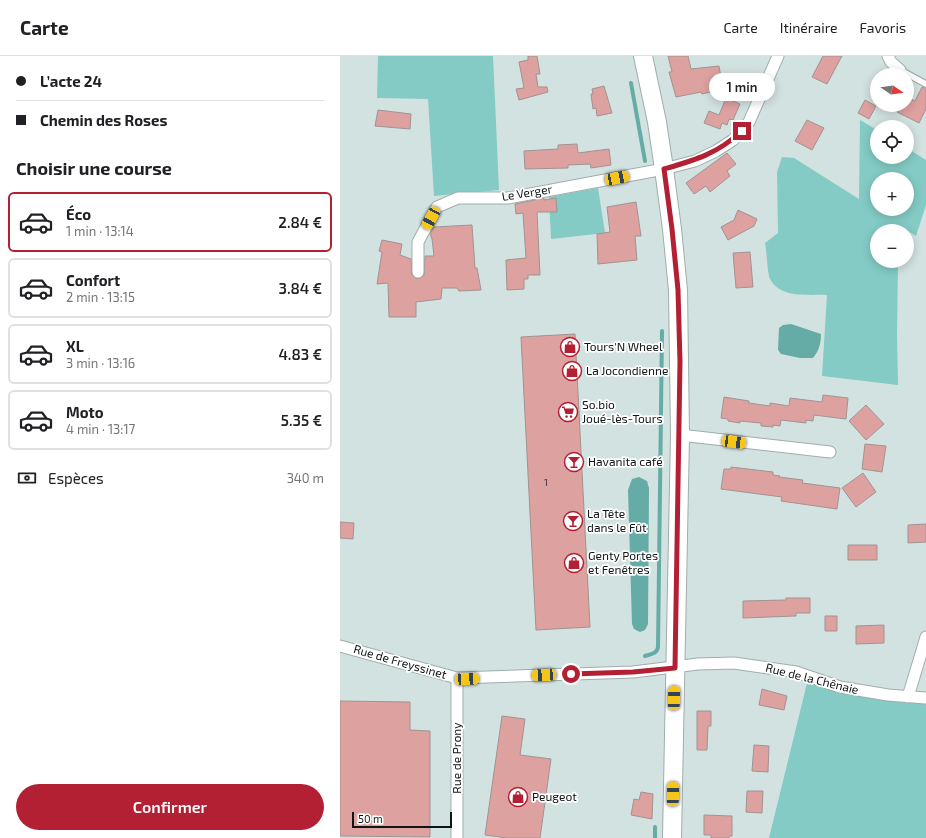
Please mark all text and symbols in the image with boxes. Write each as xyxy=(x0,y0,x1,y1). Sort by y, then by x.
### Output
text: Carte xyxy=(20,16,69,39)
text: Carte xyxy=(724,19,758,36)
text: Itinéraire xyxy=(780,19,838,36)
text: Favoris xyxy=(860,19,906,36)
north arrow xyxy=(870,68,914,112)
map controls xyxy=(870,68,914,268)
text: L’acte 24 xyxy=(40,72,102,90)
callout: 1 min xyxy=(709,73,775,101)
text: 1 min xyxy=(727,79,757,95)
text: Chemin des Roses xyxy=(40,111,167,129)
button: locate xyxy=(870,120,914,164)
route end xyxy=(733,122,751,140)
text: Choisir une course xyxy=(16,157,172,179)
car xyxy=(604,170,630,186)
button: + xyxy=(870,172,914,216)
street label: Le Verger xyxy=(501,181,553,203)
icon: car xyxy=(18,204,54,240)
text: Éco xyxy=(66,205,91,223)
car xyxy=(420,205,442,231)
text: 2.84 € xyxy=(278,213,322,231)
text: 1 min · 13:14 xyxy=(66,223,134,239)
button: − xyxy=(870,224,914,268)
icon: car xyxy=(18,270,54,306)
text: Confort xyxy=(66,271,120,289)
text: 3.84 € xyxy=(278,279,322,297)
text: 2 min · 13:15 xyxy=(66,289,135,305)
icon: car xyxy=(18,336,54,372)
shop icon: Tours'N Wheel xyxy=(559,336,581,358)
text: XL xyxy=(66,337,84,355)
place label: Tours'N Wheel xyxy=(584,339,663,353)
text: 4.83 € xyxy=(278,345,322,363)
text: 3 min · 13:16 xyxy=(66,355,135,371)
shop icon: La Jocondienne xyxy=(561,360,583,382)
place label: La Jocondienne xyxy=(586,363,668,377)
place label: So.bio Joué-lès-Tours xyxy=(582,397,663,425)
supermarket icon: So.bio Joué-lès-Tours xyxy=(557,401,579,423)
icon: car xyxy=(18,402,54,438)
text: Moto xyxy=(66,403,104,421)
text: 5.35 € xyxy=(281,411,322,429)
text: 4 min · 13:17 xyxy=(66,421,135,437)
car xyxy=(721,435,747,449)
bar icon: Havanita café xyxy=(563,451,585,473)
place label: Havanita café xyxy=(588,454,663,468)
icon: cash xyxy=(16,467,38,489)
text: Espèces xyxy=(48,469,104,487)
text: 340 m xyxy=(287,470,324,486)
house number: 1 xyxy=(544,476,548,488)
place label: La Tête dans le Fût xyxy=(587,506,647,534)
bar icon: La Tête dans le Fût xyxy=(562,510,584,532)
place label: Genty Portes et Fenêtres xyxy=(588,548,658,576)
shop icon: Genty Portes et Fenêtres xyxy=(563,552,585,574)
street label: Rue de Freyssinet xyxy=(352,641,449,681)
street label: Rue de la Chênaie xyxy=(764,660,860,696)
route start xyxy=(562,665,580,683)
car xyxy=(532,668,556,682)
car xyxy=(455,672,479,686)
car xyxy=(668,686,680,710)
street label: Rue de Prony xyxy=(449,722,463,794)
car xyxy=(667,782,679,806)
button: Confirmer xyxy=(16,784,324,830)
shop icon: Peugeot xyxy=(507,786,529,808)
place label: Peugeot xyxy=(532,789,577,803)
scale bar xyxy=(352,810,452,829)
text: 50 m xyxy=(358,812,383,825)

